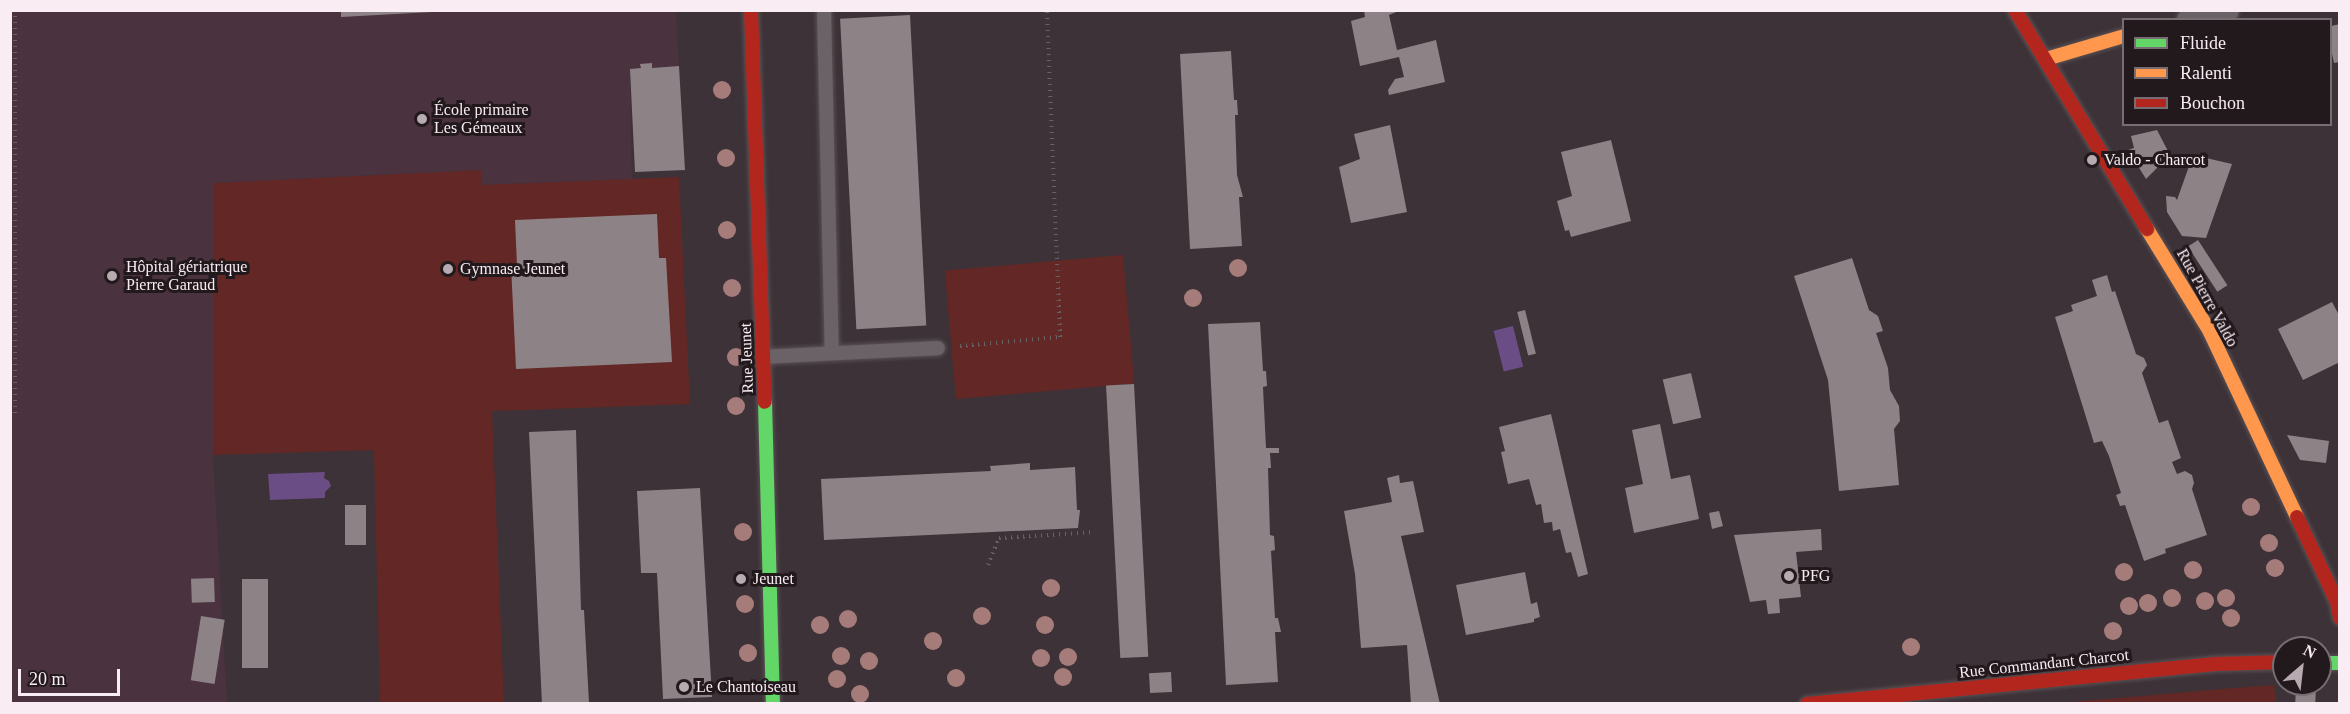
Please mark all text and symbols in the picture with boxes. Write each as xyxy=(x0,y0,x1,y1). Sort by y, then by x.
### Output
legend xyxy=(2122,18,2332,126)
text: Fluide xyxy=(2180,33,2226,53)
text: Ralenti xyxy=(2180,63,2232,83)
text: Bouchon xyxy=(2180,93,2245,113)
place label: École primaire Les Gémeaux xyxy=(434,100,529,138)
marker: École primaire Les Gémeaux xyxy=(415,112,429,126)
place label: Valdo - Charcot xyxy=(2104,150,2205,170)
marker: Valdo - Charcot xyxy=(2085,153,2099,167)
street label: Rue Pierre Valdo xyxy=(2172,246,2242,350)
place label: Hôpital gériatrique Pierre Garaud xyxy=(126,257,247,295)
place label: Gymnase Jeunet xyxy=(460,259,565,279)
marker: Gymnase Jeunet xyxy=(441,262,455,276)
marker: Hôpital gériatrique Pierre Garaud xyxy=(103,267,121,285)
street label: Rue Jeunet xyxy=(736,322,758,394)
place label: PFG xyxy=(1801,566,1830,586)
place label: Jeunet xyxy=(753,569,794,589)
marker: PFG xyxy=(1782,569,1796,583)
marker: Jeunet xyxy=(734,572,748,586)
north arrow xyxy=(2272,636,2332,696)
text: N xyxy=(2301,641,2319,662)
street label: Rue Commandant Charcot xyxy=(1958,646,2130,682)
scale bar xyxy=(21,657,123,695)
text: 20 m xyxy=(29,669,66,689)
place label: Le Chantoiseau xyxy=(696,677,796,697)
marker: Le Chantoiseau xyxy=(677,680,691,694)

